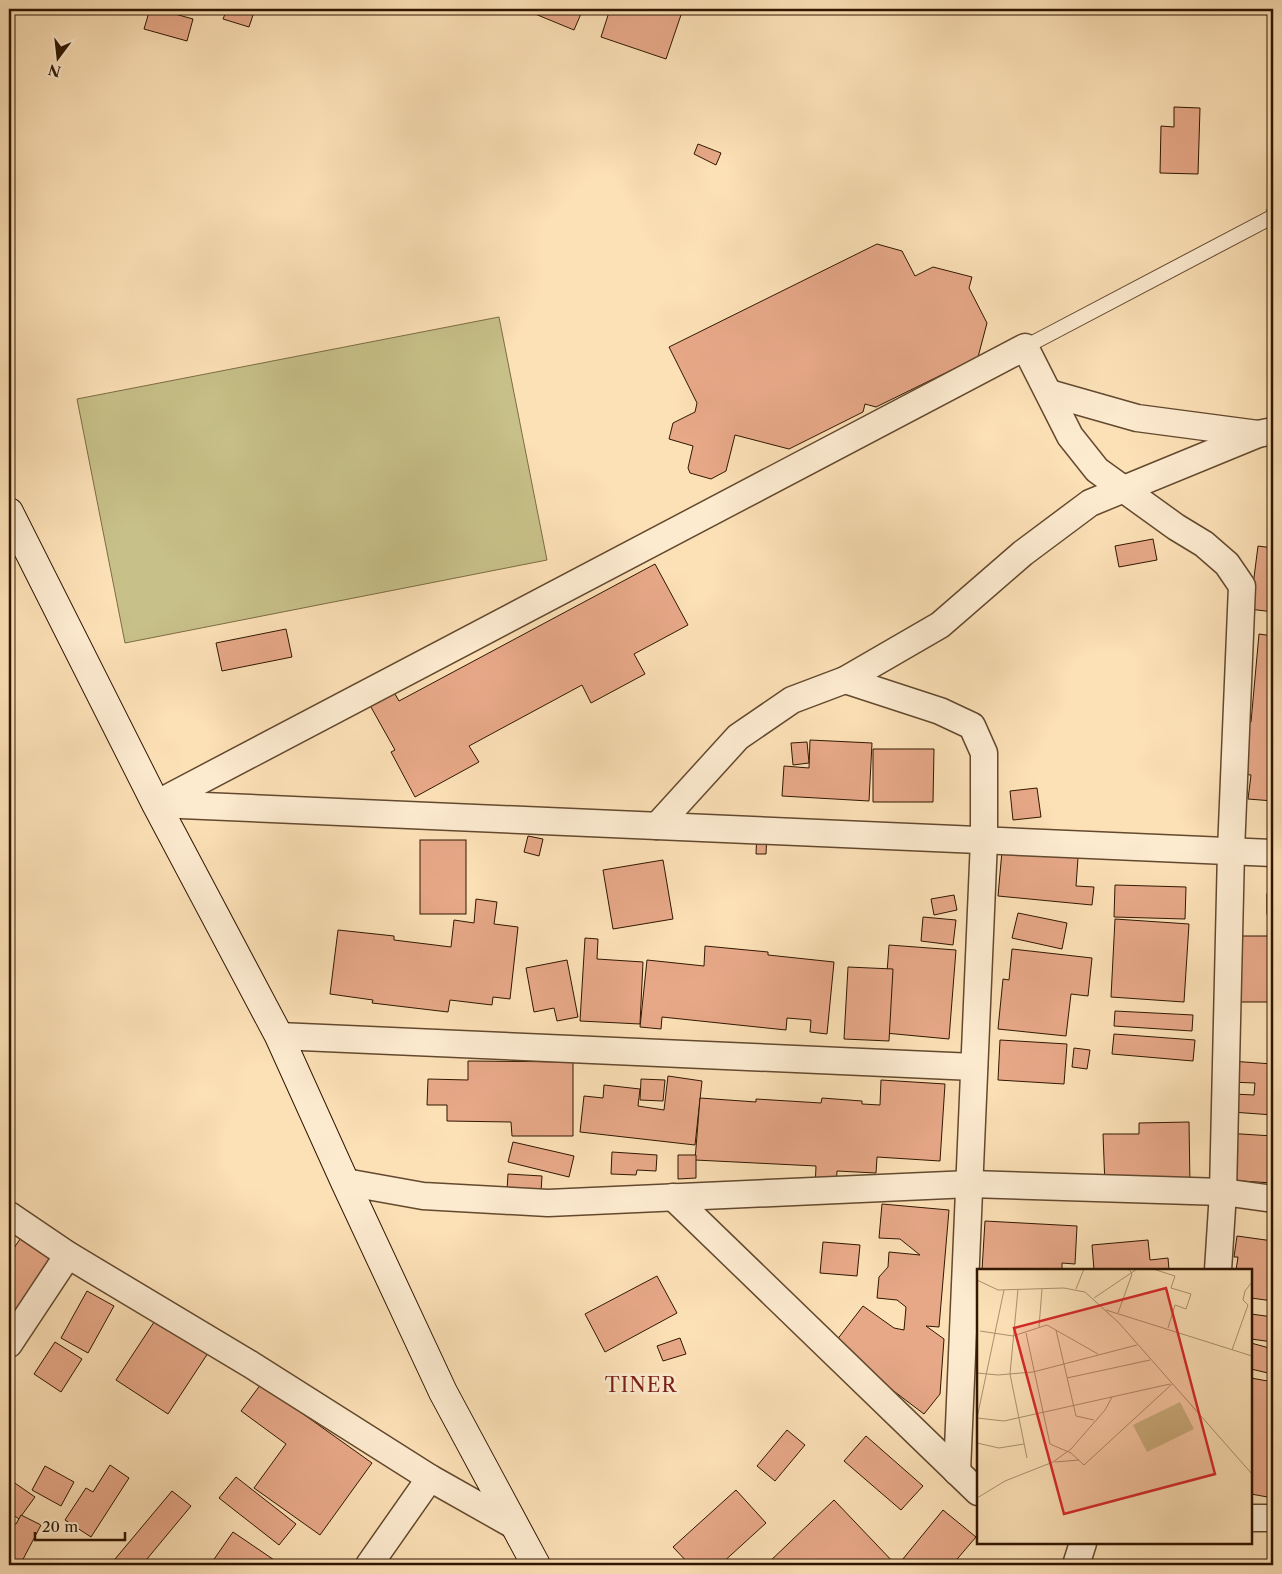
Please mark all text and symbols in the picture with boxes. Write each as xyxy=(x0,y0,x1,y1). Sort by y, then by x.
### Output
north arrow xyxy=(32,32,82,82)
text: N xyxy=(46,60,63,81)
inset map xyxy=(977,1269,1252,1544)
district label: TINER xyxy=(605,1373,678,1397)
scale bar xyxy=(35,1509,125,1541)
text: 20 m xyxy=(42,1517,78,1536)

